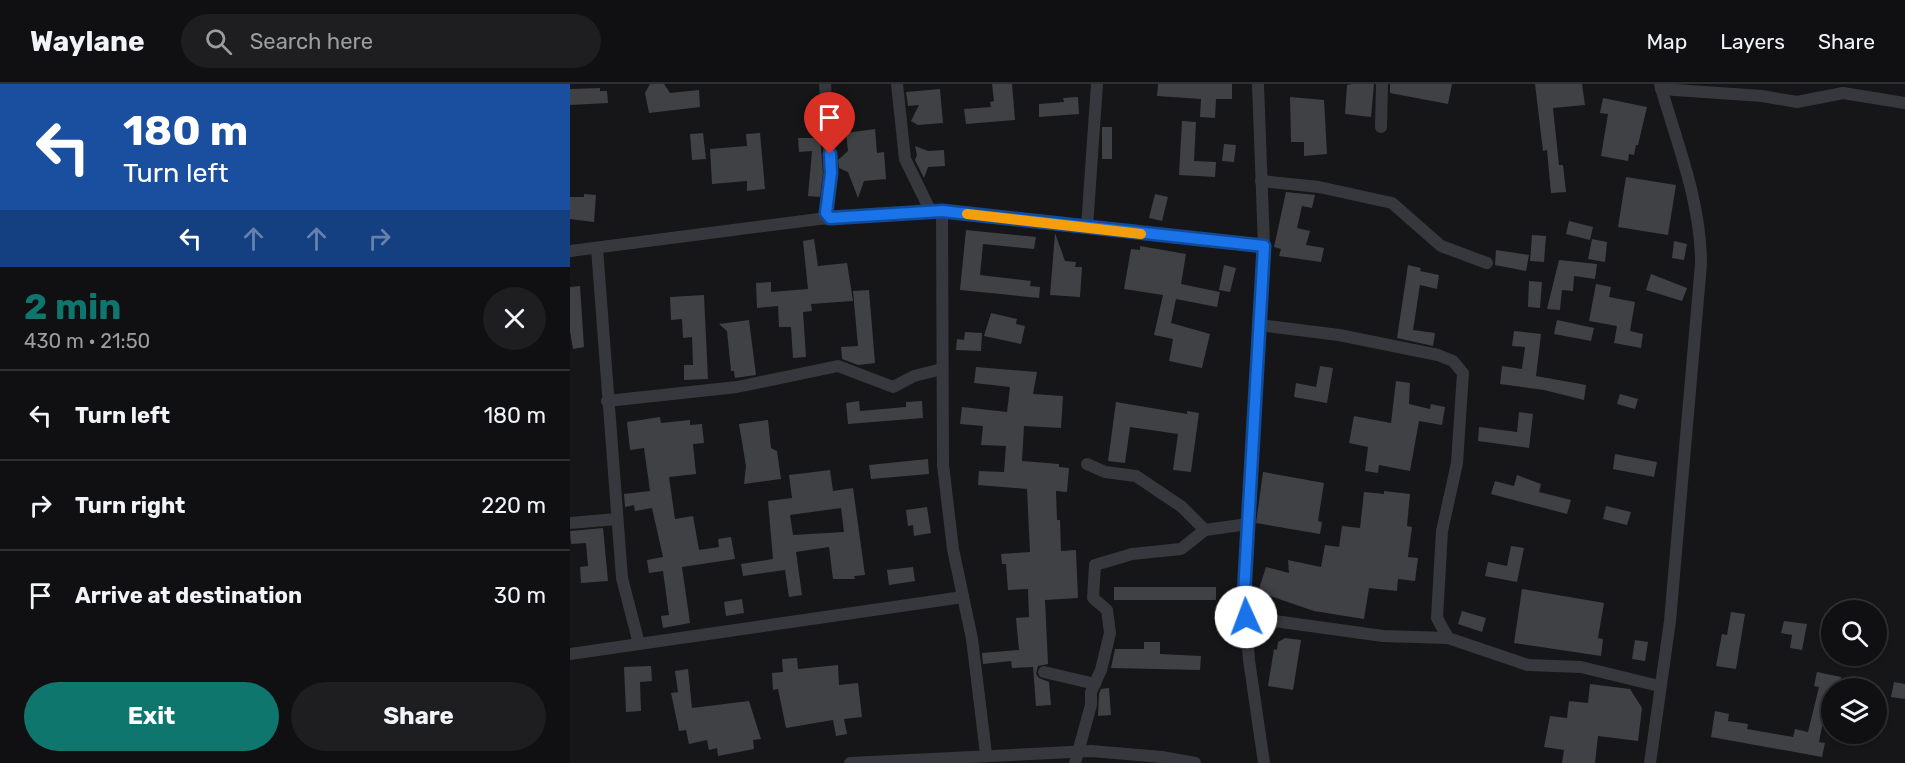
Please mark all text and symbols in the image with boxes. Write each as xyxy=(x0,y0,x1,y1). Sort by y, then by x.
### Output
search box xyxy=(181,14,601,68)
text: Waylane xyxy=(30,25,145,58)
icon: search xyxy=(202,25,235,58)
text: Search here xyxy=(250,28,373,55)
text: Map xyxy=(1646,29,1687,54)
text: Layers xyxy=(1720,29,1785,54)
text: Share xyxy=(1818,29,1875,54)
pin xyxy=(804,92,855,154)
icon: arrive xyxy=(813,101,846,134)
text: 180 m xyxy=(123,106,248,156)
icon: left xyxy=(24,108,102,186)
text: Turn left xyxy=(123,157,228,189)
icon: left xyxy=(174,222,207,255)
icon: ahead xyxy=(237,222,270,255)
icon: ahead xyxy=(300,222,333,255)
icon: right xyxy=(363,222,396,255)
text: 2 min xyxy=(24,285,122,328)
button: close xyxy=(483,287,546,350)
text: 430 m · 21:50 xyxy=(24,329,150,353)
icon: left xyxy=(24,399,57,432)
text: Turn left xyxy=(75,402,170,429)
text: 180 m xyxy=(484,402,546,429)
icon: right xyxy=(24,489,57,522)
text: Turn right xyxy=(75,492,185,519)
text: 220 m xyxy=(481,492,546,519)
icon: arrive xyxy=(24,579,57,612)
text: Arrive at destination xyxy=(75,582,302,609)
text: 30 m xyxy=(494,582,546,609)
position arrow xyxy=(1214,585,1278,649)
map controls xyxy=(1821,600,1887,744)
button: search xyxy=(1821,600,1887,666)
button: layers xyxy=(1821,678,1887,744)
button: Exit xyxy=(24,682,279,751)
button: Share xyxy=(291,682,546,751)

